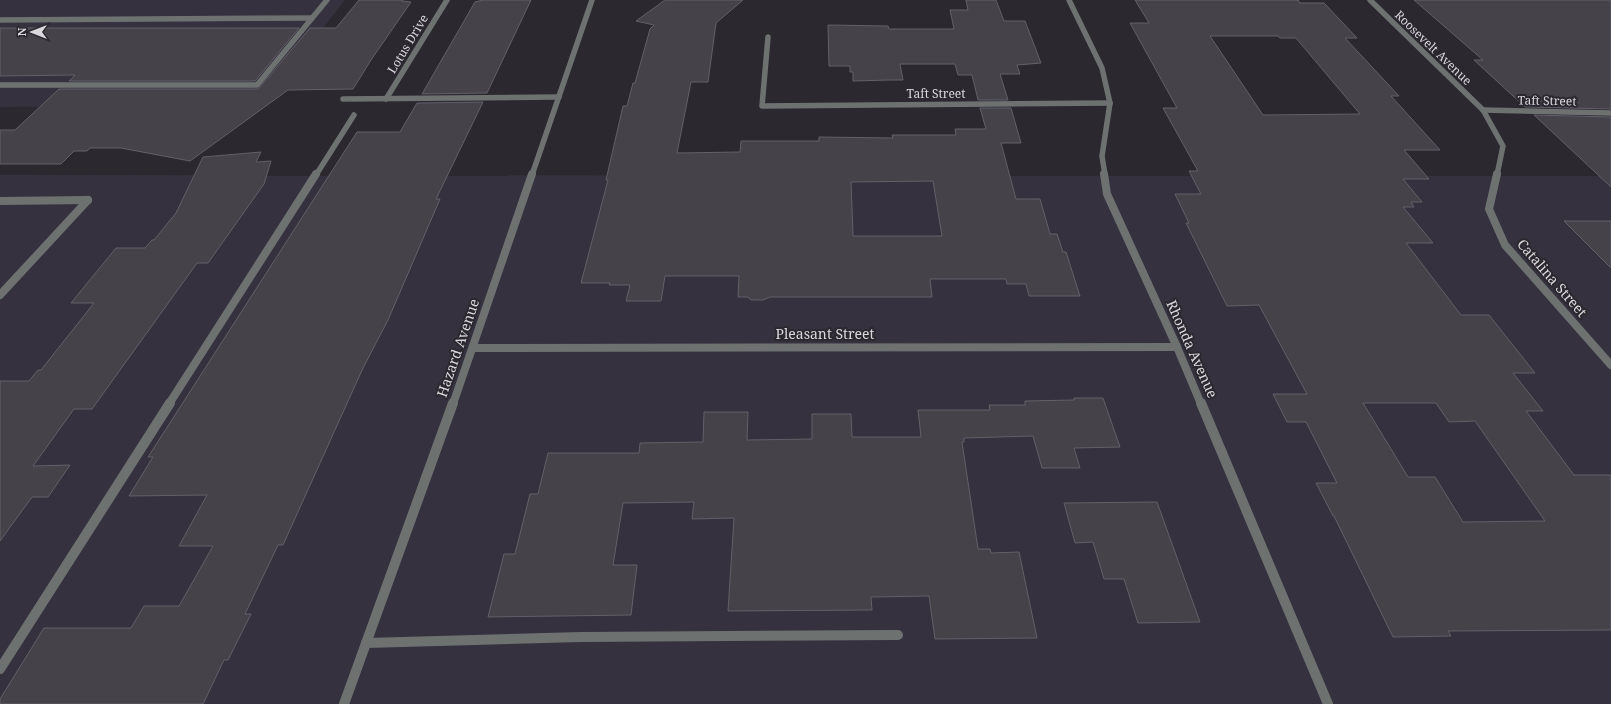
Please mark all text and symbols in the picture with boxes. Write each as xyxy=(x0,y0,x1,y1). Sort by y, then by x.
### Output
street label: Roosevelt Avenue xyxy=(1391,6,1476,89)
street label: Lotus Drive xyxy=(383,11,432,77)
north arrow xyxy=(12,12,52,52)
text: N xyxy=(14,27,29,36)
street label: Taft Street xyxy=(907,85,966,102)
street label: Taft Street xyxy=(1517,91,1577,110)
street label: Catalina Street xyxy=(1513,235,1592,321)
street label: Hazard Avenue xyxy=(432,296,483,400)
street label: Rhonda Avenue xyxy=(1162,297,1223,401)
street label: Pleasant Street xyxy=(775,324,875,343)

